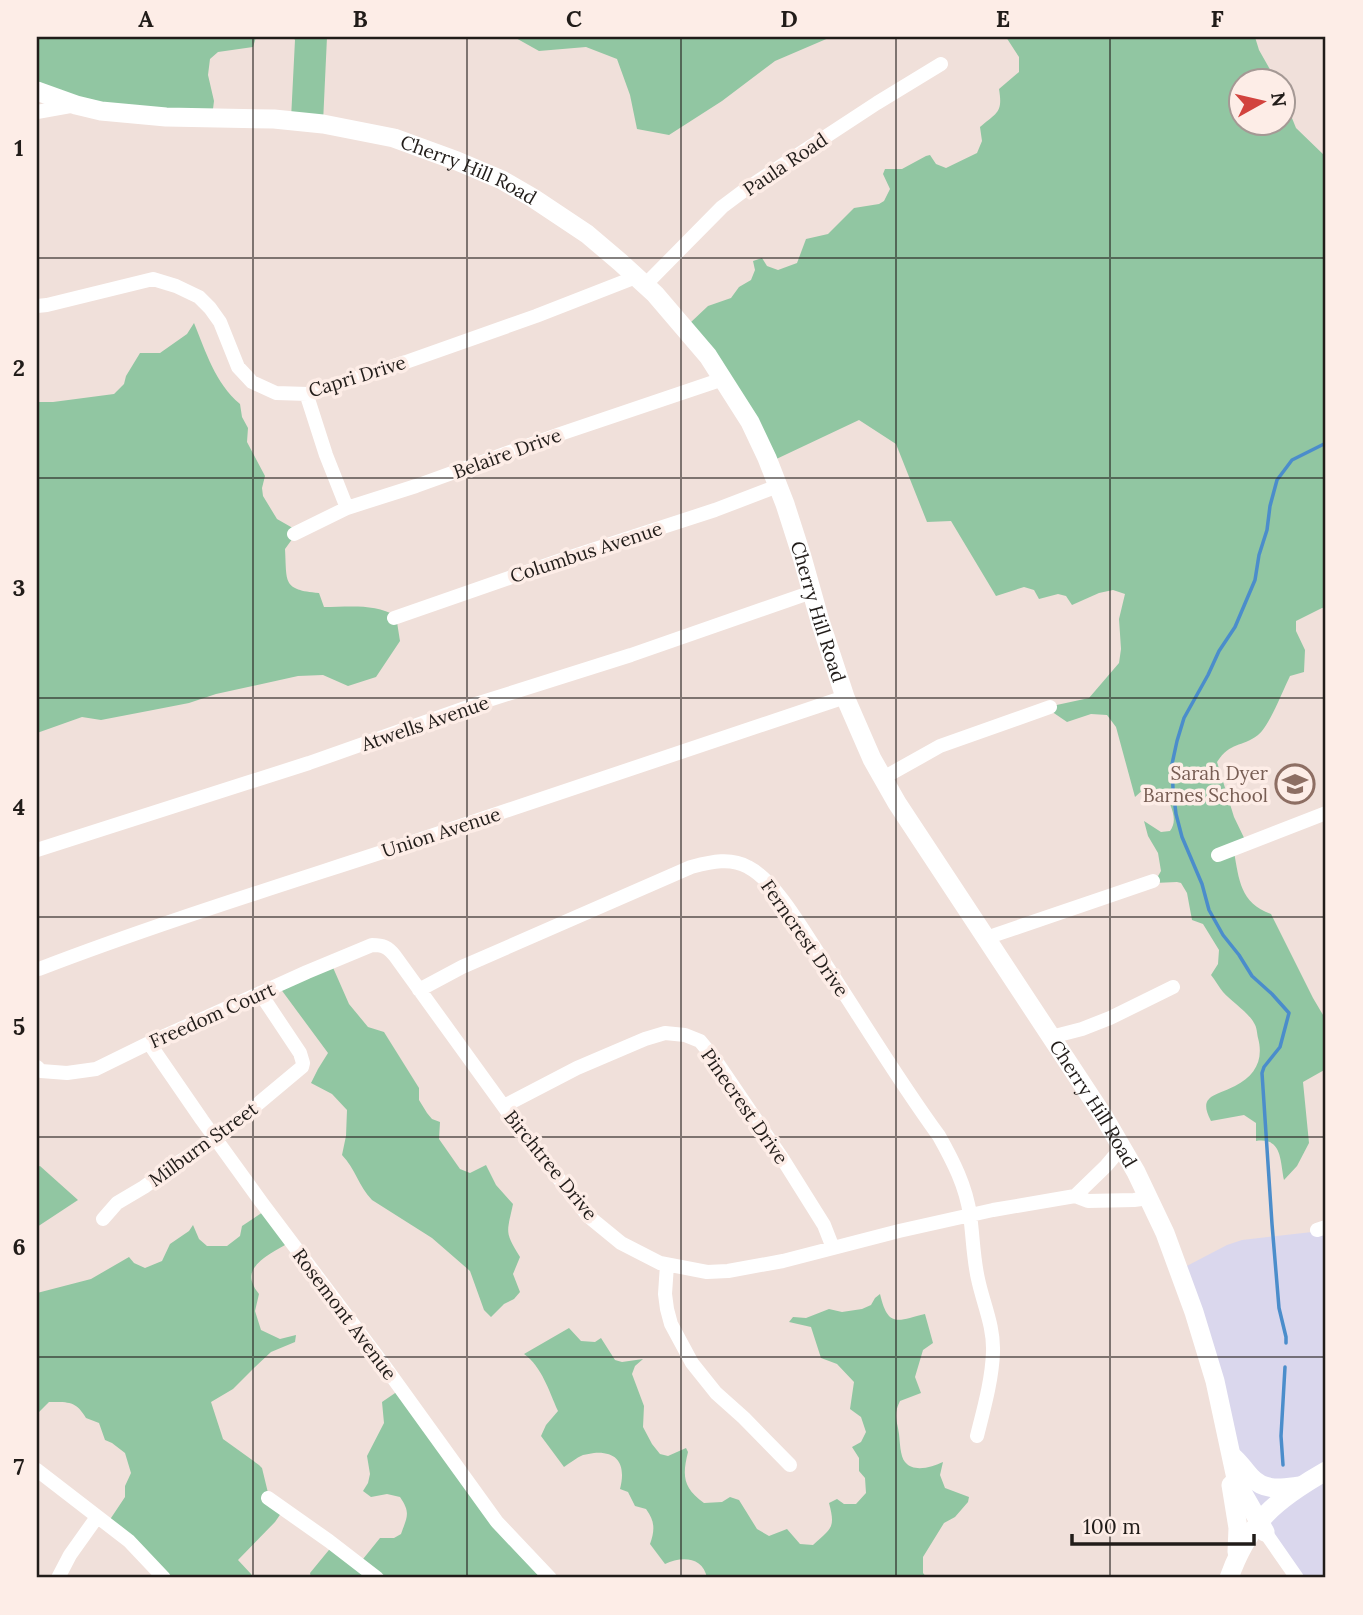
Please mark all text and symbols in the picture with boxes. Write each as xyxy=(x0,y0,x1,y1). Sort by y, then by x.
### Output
text: A xyxy=(138,4,154,33)
text: B xyxy=(352,4,368,33)
text: C xyxy=(566,4,582,33)
text: D xyxy=(780,4,798,33)
text: E xyxy=(996,4,1010,33)
text: F xyxy=(1210,4,1224,33)
north arrow xyxy=(1226,66,1296,136)
text: N xyxy=(1266,91,1292,109)
street label: Paula Road xyxy=(738,127,832,201)
street label: Cherry Hill Road xyxy=(397,129,541,210)
text: 1 xyxy=(14,133,24,162)
street label: Capri Drive xyxy=(305,350,409,402)
text: 2 xyxy=(13,353,25,382)
street label: Belaire Drive xyxy=(450,422,564,484)
street label: Columbus Avenue xyxy=(507,516,665,588)
street label: Cherry Hill Road xyxy=(786,538,851,685)
text: 3 xyxy=(13,573,25,602)
street label: Atwells Avenue xyxy=(357,690,492,756)
place label: Sarah Dyer Barnes School xyxy=(1143,761,1269,807)
school or university icon: Sarah Dyer Barnes School xyxy=(1274,763,1316,805)
text: 4 xyxy=(13,792,25,821)
street label: Union Avenue xyxy=(379,802,503,862)
street label: Ferncrest Drive xyxy=(756,875,854,1001)
street label: Freedom Court xyxy=(146,976,279,1053)
text: 5 xyxy=(13,1012,25,1041)
street label: Cherry Hill Road xyxy=(1044,1035,1143,1172)
street label: Pinecrest Drive xyxy=(696,1044,794,1168)
street label: Milburn Street xyxy=(144,1096,263,1192)
street label: Birchtree Drive xyxy=(499,1105,603,1225)
text: 6 xyxy=(12,1232,26,1261)
street label: Rosemont Avenue xyxy=(288,1244,402,1384)
text: 7 xyxy=(14,1452,25,1481)
scale bar xyxy=(1072,1503,1254,1547)
text: 100 m xyxy=(1083,1513,1141,1540)

